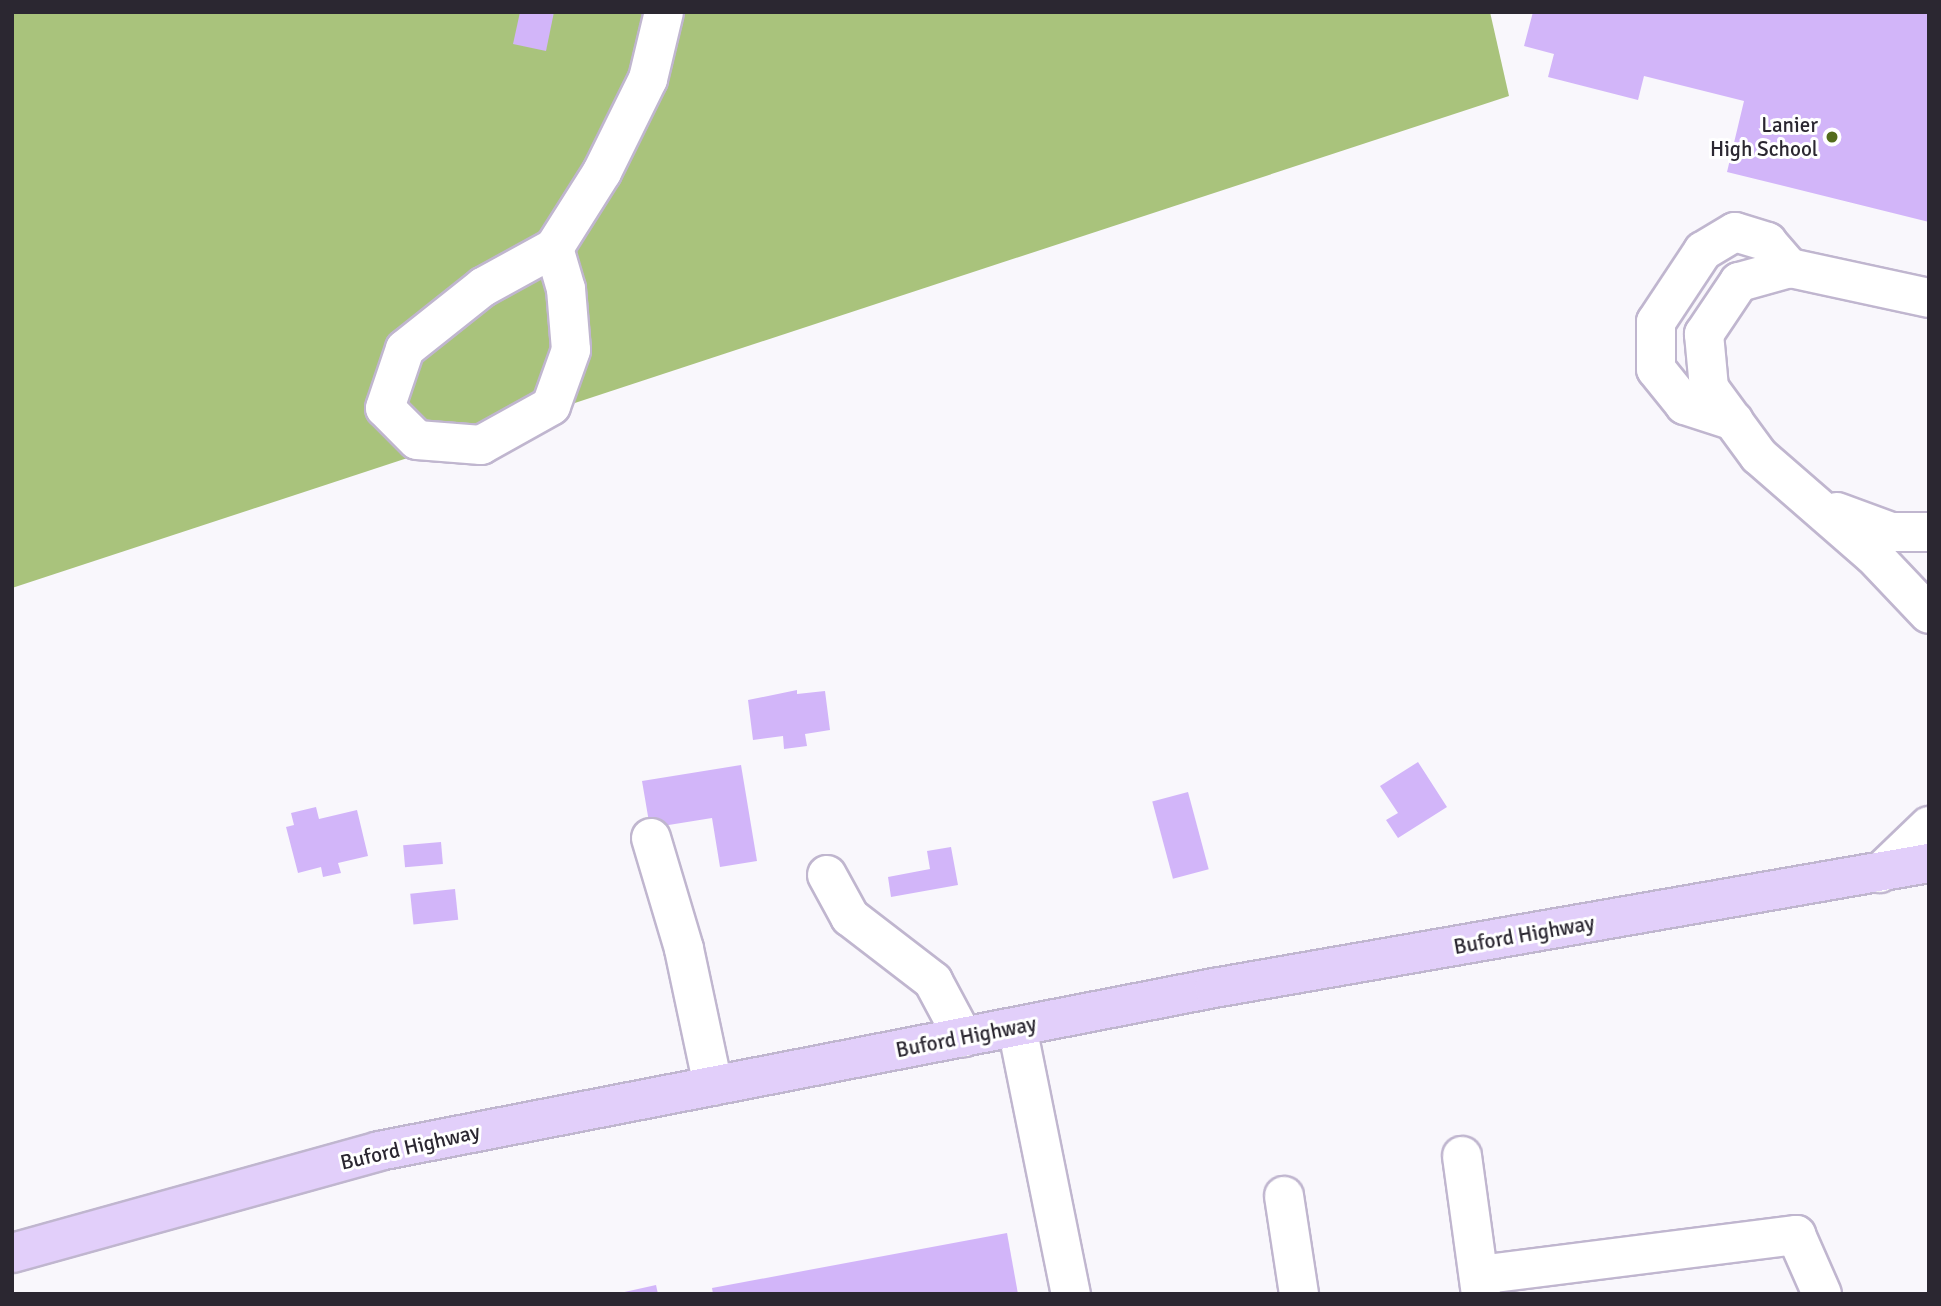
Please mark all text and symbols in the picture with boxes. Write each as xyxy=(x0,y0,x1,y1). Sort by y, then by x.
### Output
place label: Lanier High School xyxy=(1710,112,1818,162)
marker: Lanier High School xyxy=(1824,129,1840,145)
street label: Buford Highway xyxy=(1452,910,1596,960)
street label: Buford Highway xyxy=(894,1011,1038,1063)
street label: Buford Highway xyxy=(338,1119,482,1175)

